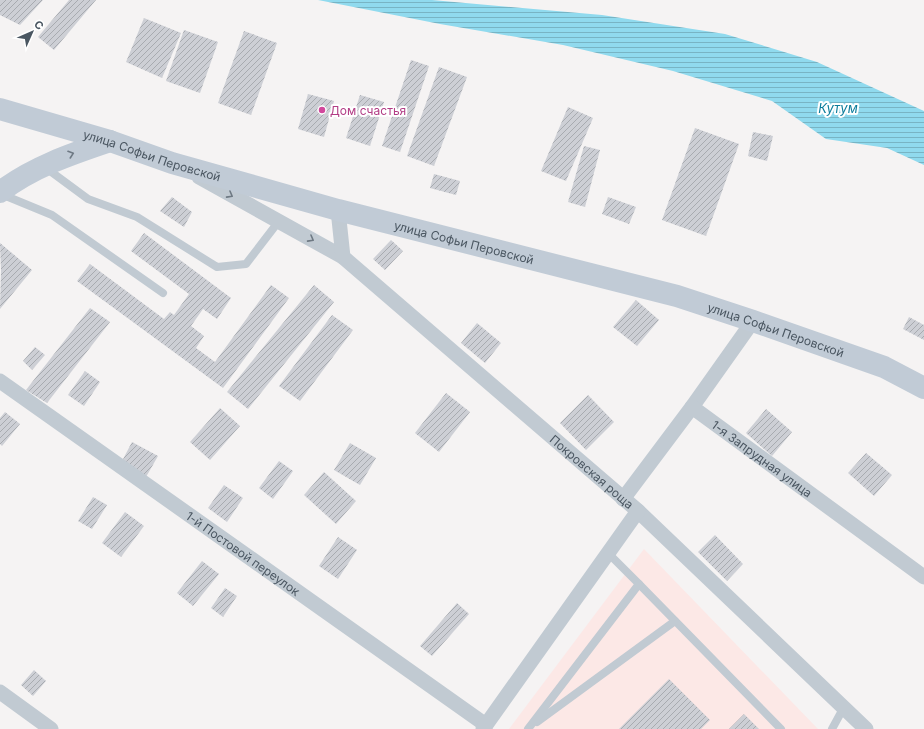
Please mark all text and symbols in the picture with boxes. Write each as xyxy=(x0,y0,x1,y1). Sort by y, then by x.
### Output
north arrow xyxy=(12,12,52,52)
text: С xyxy=(31,17,47,33)
water label: Кутум xyxy=(818,100,858,116)
place label: Дом счастья xyxy=(330,103,406,118)
marker: Дом счастья xyxy=(317,105,327,115)
street label: улица Софьи Перовской xyxy=(82,126,223,184)
one-way arrow xyxy=(68,151,75,159)
one-way arrow xyxy=(226,190,234,198)
street label: улица Софьи Перовской xyxy=(393,217,536,267)
one-way arrow xyxy=(307,235,314,242)
street label: улица Софьи Перовской xyxy=(706,299,846,360)
street label: 1-я Запрудная улица xyxy=(709,417,815,500)
street label: Покровская роща xyxy=(547,431,637,512)
street label: 1-й Постовой переулок xyxy=(183,508,303,599)

